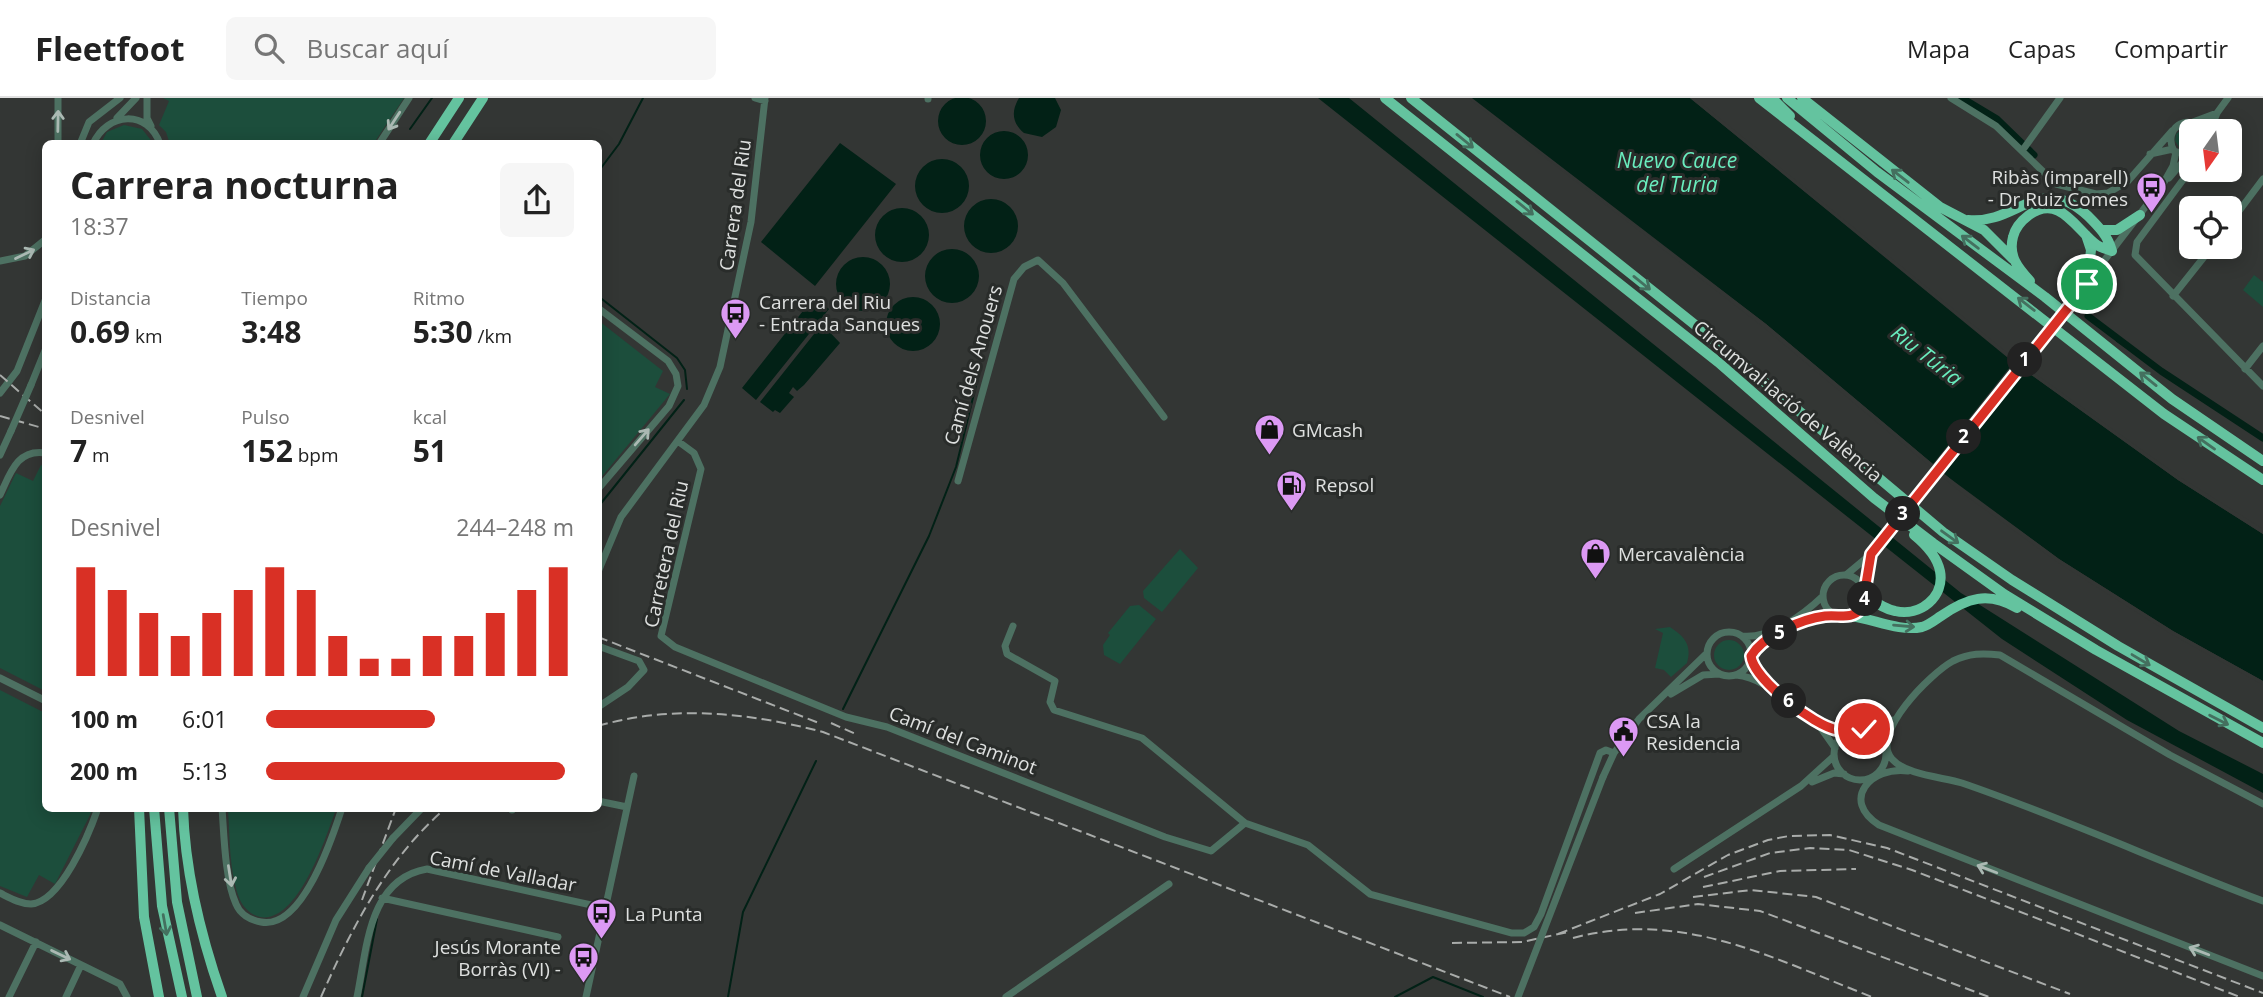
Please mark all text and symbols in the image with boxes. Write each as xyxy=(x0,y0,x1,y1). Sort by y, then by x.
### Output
search box xyxy=(226,17,716,80)
text: Fleetfoot xyxy=(35,26,184,71)
icon: search xyxy=(250,29,288,67)
text: Buscar aquí xyxy=(306,30,449,66)
text: Mapa xyxy=(1907,32,1970,65)
text: Capas xyxy=(2008,32,2076,65)
text: Compartir xyxy=(2114,32,2228,65)
one-way arrow xyxy=(51,110,65,133)
one-way arrow xyxy=(387,111,401,130)
north arrow xyxy=(2179,119,2242,182)
map controls xyxy=(2179,119,2242,259)
one-way arrow xyxy=(1455,133,1473,148)
street label: Carrera del Riu xyxy=(713,138,757,272)
water label: Nuevo Cauce del Turia xyxy=(1617,146,1737,198)
text: Carrera nocturna xyxy=(70,158,399,210)
button: share xyxy=(500,163,574,237)
place label: Ribàs (imparell) - Dr Ruiz Comes xyxy=(1988,164,2128,212)
one-way arrow xyxy=(1891,168,1910,183)
bus stop icon: Ribàs (imparell) - Dr Ruiz Comes xyxy=(2134,171,2168,215)
button: locate xyxy=(2179,196,2242,259)
one-way arrow xyxy=(1516,201,1534,216)
text: 18:37 xyxy=(70,210,129,242)
one-way arrow xyxy=(1962,234,1980,249)
one-way arrow xyxy=(14,247,35,261)
pin xyxy=(2057,254,2117,314)
icon: arrive xyxy=(2068,265,2106,303)
one-way arrow xyxy=(1633,275,1651,290)
street label: Camí dels Anouers xyxy=(938,282,1008,448)
text: Distancia xyxy=(70,285,151,311)
text: Tiempo xyxy=(241,285,308,311)
text: Ritmo xyxy=(413,285,465,311)
place label: Carrera del Riu - Entrada Sanques xyxy=(759,289,920,337)
bus stop icon: Carrera del Riu - Entrada Sanques xyxy=(719,296,753,340)
one-way arrow xyxy=(2017,296,2035,312)
text: 0.69 xyxy=(70,311,130,352)
text: 3:48 xyxy=(241,311,301,352)
text: 5:30 xyxy=(413,311,473,352)
street label: Circumval·lació de València xyxy=(1688,314,1888,488)
water label: Riu Túria xyxy=(1886,318,1968,392)
text: km xyxy=(130,323,163,349)
text: /km xyxy=(473,323,512,349)
pin: 1 xyxy=(2008,342,2042,378)
text: 1 xyxy=(2019,346,2030,372)
one-way arrow xyxy=(2139,371,2157,387)
text: Desnivel xyxy=(70,404,145,430)
text: Pulso xyxy=(241,404,290,430)
text: kcal xyxy=(413,404,447,430)
shop icon: GMcash xyxy=(1252,413,1286,457)
place label: GMcash xyxy=(1292,417,1363,443)
pin: 2 xyxy=(1946,420,1982,454)
text: 2 xyxy=(1958,423,1969,449)
one-way arrow xyxy=(634,428,650,446)
text: 7 xyxy=(70,430,87,471)
text: 152 xyxy=(241,430,293,471)
text: 51 xyxy=(413,430,447,471)
one-way arrow xyxy=(2197,436,2216,450)
text: m xyxy=(87,442,110,468)
text: bpm xyxy=(293,442,339,468)
fuel station icon: Repsol xyxy=(1275,468,1309,512)
place label: Repsol xyxy=(1315,472,1374,498)
street label: Carretera del Riu xyxy=(638,478,694,630)
pin: 3 xyxy=(1885,496,1920,532)
text: 3 xyxy=(1897,500,1908,526)
text: Desnivel xyxy=(70,511,161,543)
text: 244–248 m xyxy=(456,511,574,543)
one-way arrow xyxy=(1940,529,1959,544)
shop icon: Mercavalència xyxy=(1578,537,1612,581)
place label: Mercavalència xyxy=(1618,541,1745,567)
pin: 4 xyxy=(1848,582,1882,616)
text: 4 xyxy=(1859,585,1870,611)
pin: 5 xyxy=(1762,616,1798,650)
text: 5 xyxy=(1774,619,1785,645)
one-way arrow xyxy=(1892,620,1915,633)
one-way arrow xyxy=(2130,653,2150,667)
pin: 6 xyxy=(1772,684,1806,718)
text: 6 xyxy=(1783,687,1794,713)
pin xyxy=(1834,699,1894,759)
street label: Camí del Caminot xyxy=(885,700,1041,780)
text: 100 m xyxy=(70,703,138,735)
text: 6:01 xyxy=(182,703,228,735)
place label: CSA la Residencia xyxy=(1646,708,1741,756)
icon: check xyxy=(1845,710,1883,748)
one-way arrow xyxy=(2208,714,2229,728)
public building icon: CSA la Residencia xyxy=(1606,715,1640,759)
text: 200 m xyxy=(70,755,138,787)
text: 5:13 xyxy=(182,755,228,787)
street label: Camí de Valladar xyxy=(427,844,579,898)
one-way arrow xyxy=(1977,862,1999,875)
one-way arrow xyxy=(224,864,237,887)
bus stop icon: La Punta xyxy=(585,897,619,941)
place label: La Punta xyxy=(625,901,702,927)
one-way arrow xyxy=(159,913,173,936)
place label: Jesús Morante Borràs (VI) - xyxy=(433,934,561,982)
bus stop icon: Jesús Morante Borràs (VI) - xyxy=(567,941,601,985)
one-way arrow xyxy=(2189,944,2211,957)
one-way arrow xyxy=(50,948,71,962)

